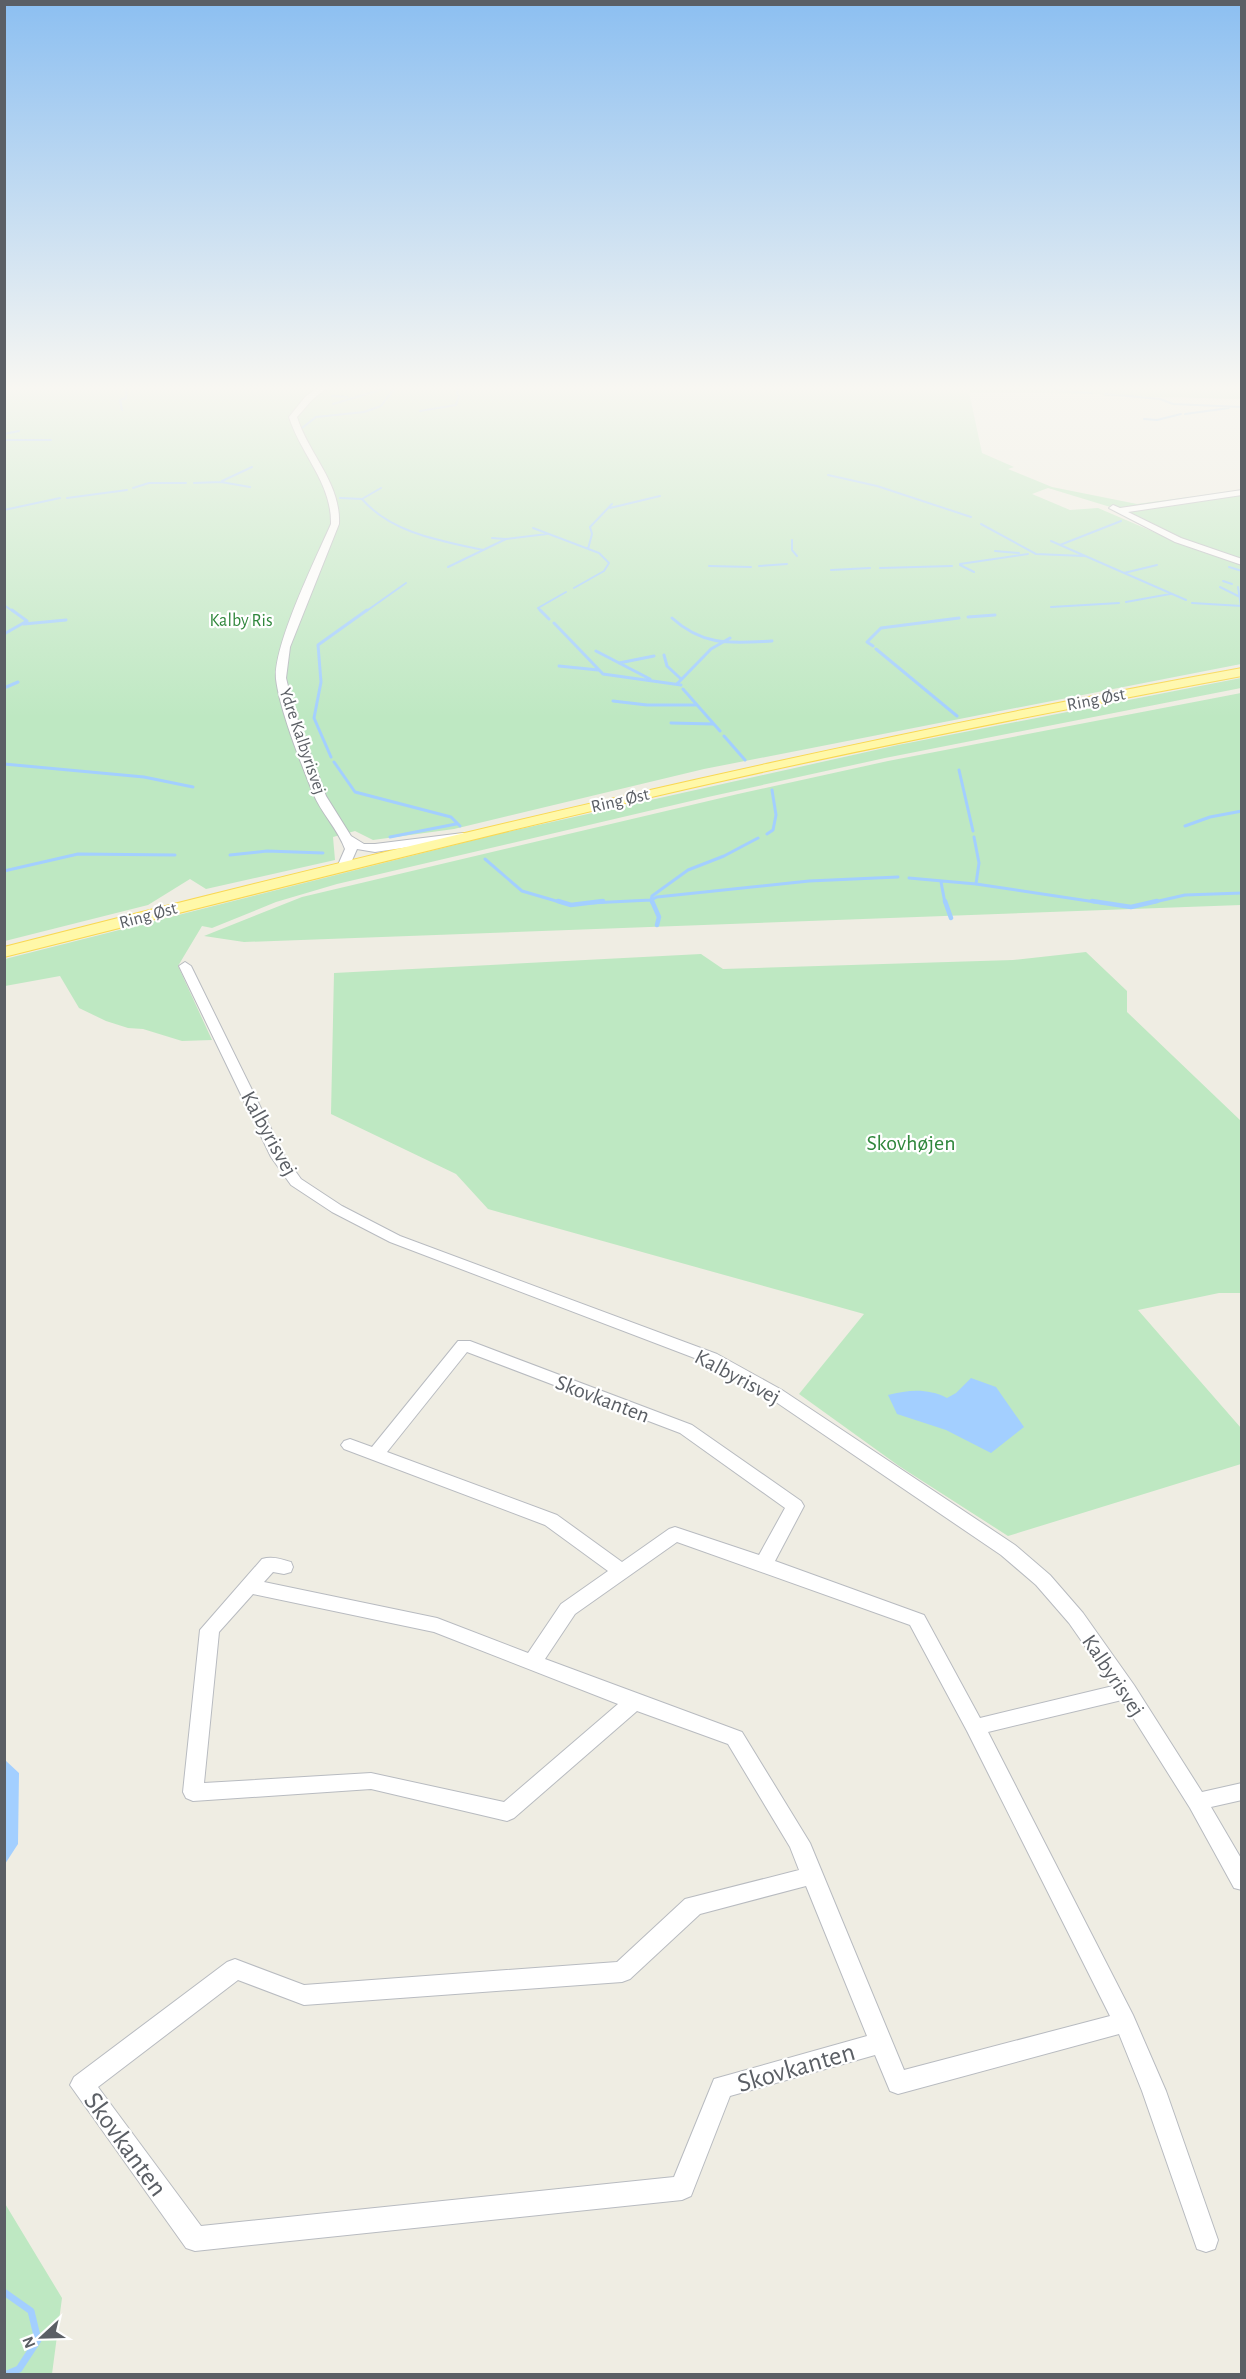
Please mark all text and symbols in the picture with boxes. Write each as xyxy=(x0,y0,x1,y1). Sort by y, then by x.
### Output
park label: Kalby Ris xyxy=(209,612,273,630)
street label: Ring Øst xyxy=(1065,685,1127,714)
street label: Ydre Kalbyrisvej xyxy=(275,686,329,797)
street label: Ring Øst xyxy=(589,785,651,816)
street label: Ring Øst xyxy=(117,900,179,932)
street label: Kalbyrisvej xyxy=(237,1087,301,1180)
park label: Skovhøjen xyxy=(866,1132,956,1154)
street label: Kalbyrisvej xyxy=(691,1345,784,1409)
street label: Skovkanten xyxy=(553,1371,653,1427)
street label: Kalbyrisvej xyxy=(1078,1631,1148,1720)
street label: Skovkanten xyxy=(734,2038,858,2097)
street label: Skovkanten xyxy=(79,2087,172,2201)
north arrow xyxy=(12,2307,72,2367)
text: N xyxy=(20,2334,39,2350)

